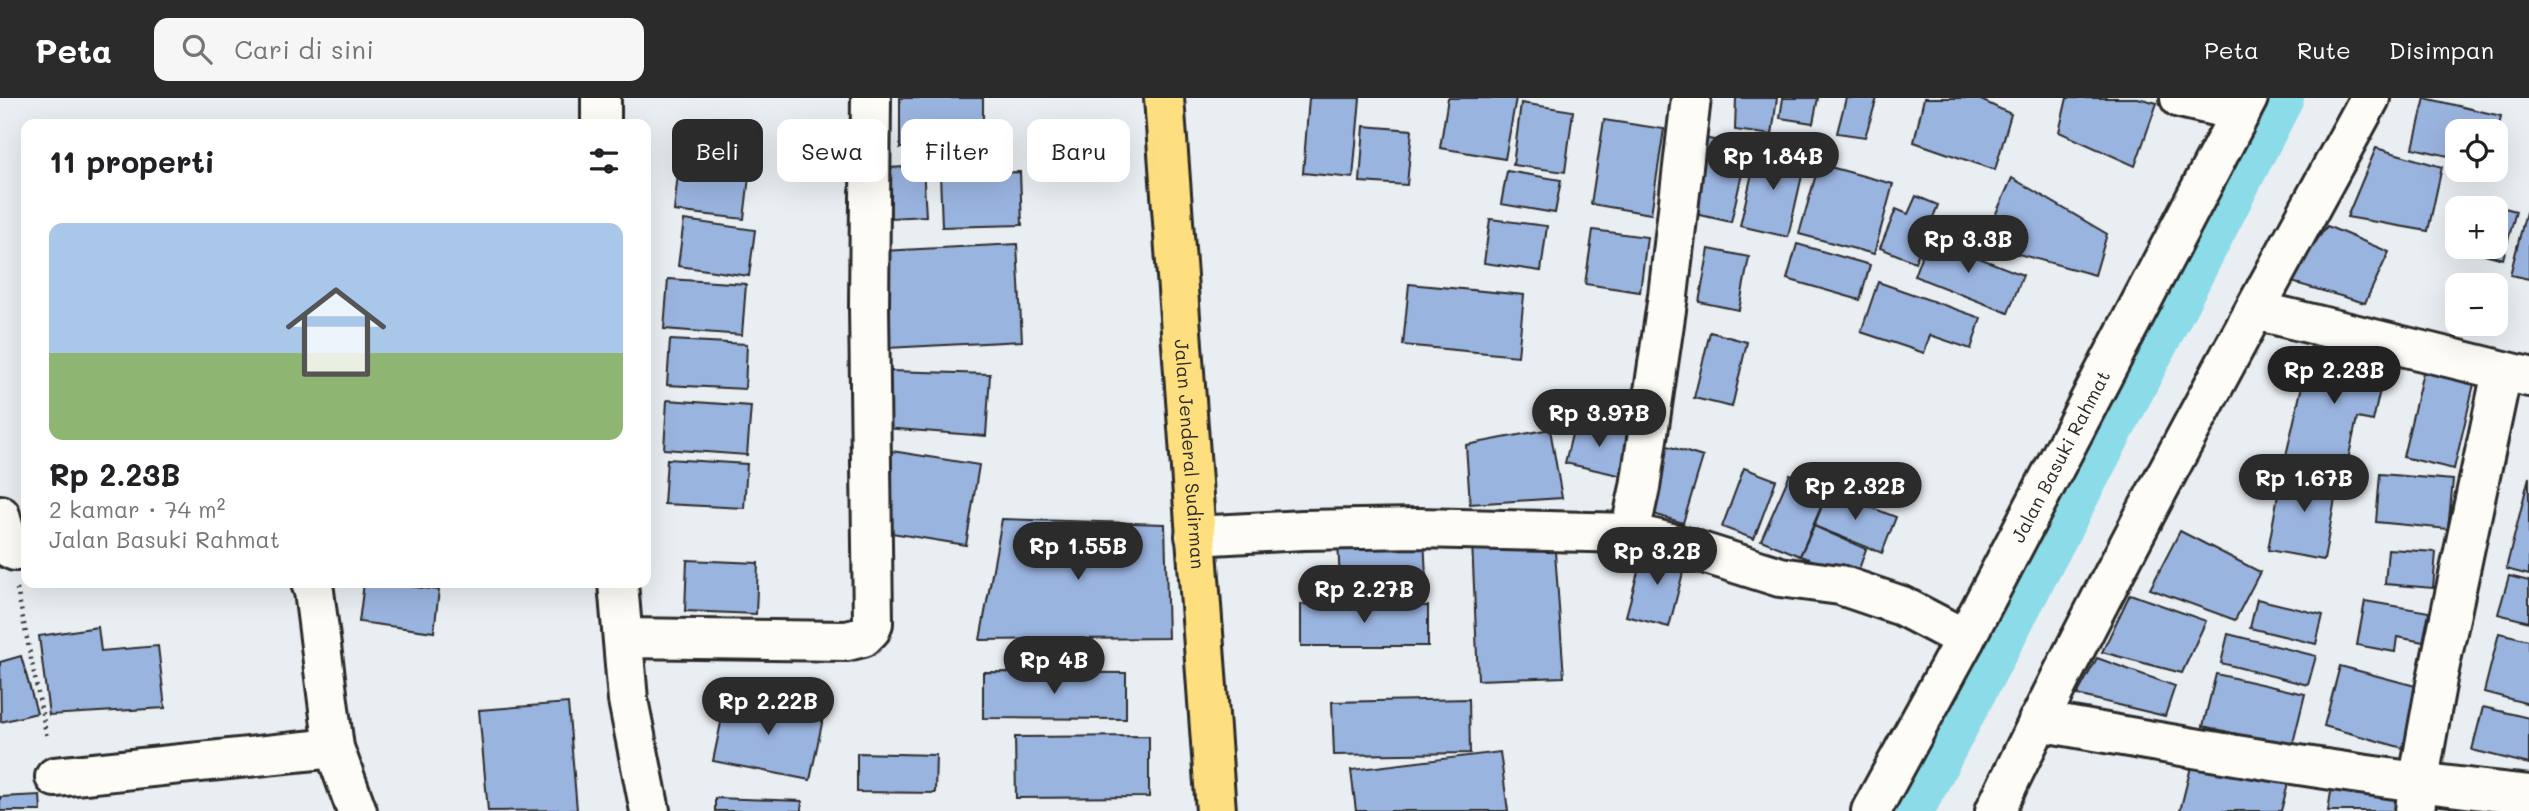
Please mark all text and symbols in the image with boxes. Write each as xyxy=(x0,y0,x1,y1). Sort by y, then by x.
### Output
search box xyxy=(154,18,644,81)
text: Peta xyxy=(35,28,112,71)
icon: search xyxy=(178,30,216,68)
text: Cari di sini xyxy=(234,32,374,66)
text: Peta xyxy=(2204,34,2259,65)
text: Rute xyxy=(2297,34,2351,65)
text: Disimpan xyxy=(2389,34,2494,65)
chip: Beli xyxy=(672,119,763,182)
chip: Sewa xyxy=(777,119,887,182)
chip: Filter xyxy=(901,119,1013,182)
chip: Baru xyxy=(1027,119,1130,182)
map controls xyxy=(2445,119,2508,336)
button: locate xyxy=(2445,119,2508,182)
pin: Rp 1.84B xyxy=(1701,132,1845,192)
text: Rp 1.84B xyxy=(1723,140,1823,170)
text: 11 properti xyxy=(49,141,215,181)
icon: filters xyxy=(585,142,623,180)
button: + xyxy=(2445,196,2508,259)
pin: Rp 3.3B xyxy=(1903,216,2033,275)
text: Rp 3.3B xyxy=(1924,223,2012,253)
icon: home xyxy=(273,269,399,395)
button: − xyxy=(2445,273,2508,336)
street label: Jalan Jenderal Sudirman xyxy=(1170,338,1211,570)
pin: Rp 2.23B xyxy=(2262,346,2406,406)
text: Rp 2.23B xyxy=(2284,354,2384,384)
street label: Jalan Basuki Rahmat xyxy=(2005,366,2115,547)
pin: Rp 3.97B xyxy=(1527,390,1671,449)
text: Rp 3.97B xyxy=(1548,397,1650,427)
text: Rp 2.23B xyxy=(49,454,180,494)
pin: Rp 1.67B xyxy=(2232,454,2376,514)
pin: Rp 2.32B xyxy=(1783,462,1927,522)
text: Rp 1.67B xyxy=(2255,462,2353,492)
text: Rp 2.32B xyxy=(1805,470,1905,500)
text: 2 kamar · 74 m² xyxy=(49,494,225,524)
pin: Rp 1.55B xyxy=(1006,522,1150,582)
text: Jalan Basuki Rahmat xyxy=(49,524,280,554)
pin: Rp 3.2B xyxy=(1592,528,1722,587)
text: Rp 1.55B xyxy=(1029,530,1127,560)
text: Rp 3.2B xyxy=(1613,535,1701,565)
pin: Rp 2.27B xyxy=(1292,566,1436,625)
text: Rp 2.27B xyxy=(1314,573,1414,603)
pin: Rp 4B xyxy=(1005,636,1103,696)
text: Rp 4B xyxy=(1020,644,1088,674)
pin: Rp 2.22B xyxy=(696,678,840,737)
text: Rp 2.22B xyxy=(718,685,818,715)

